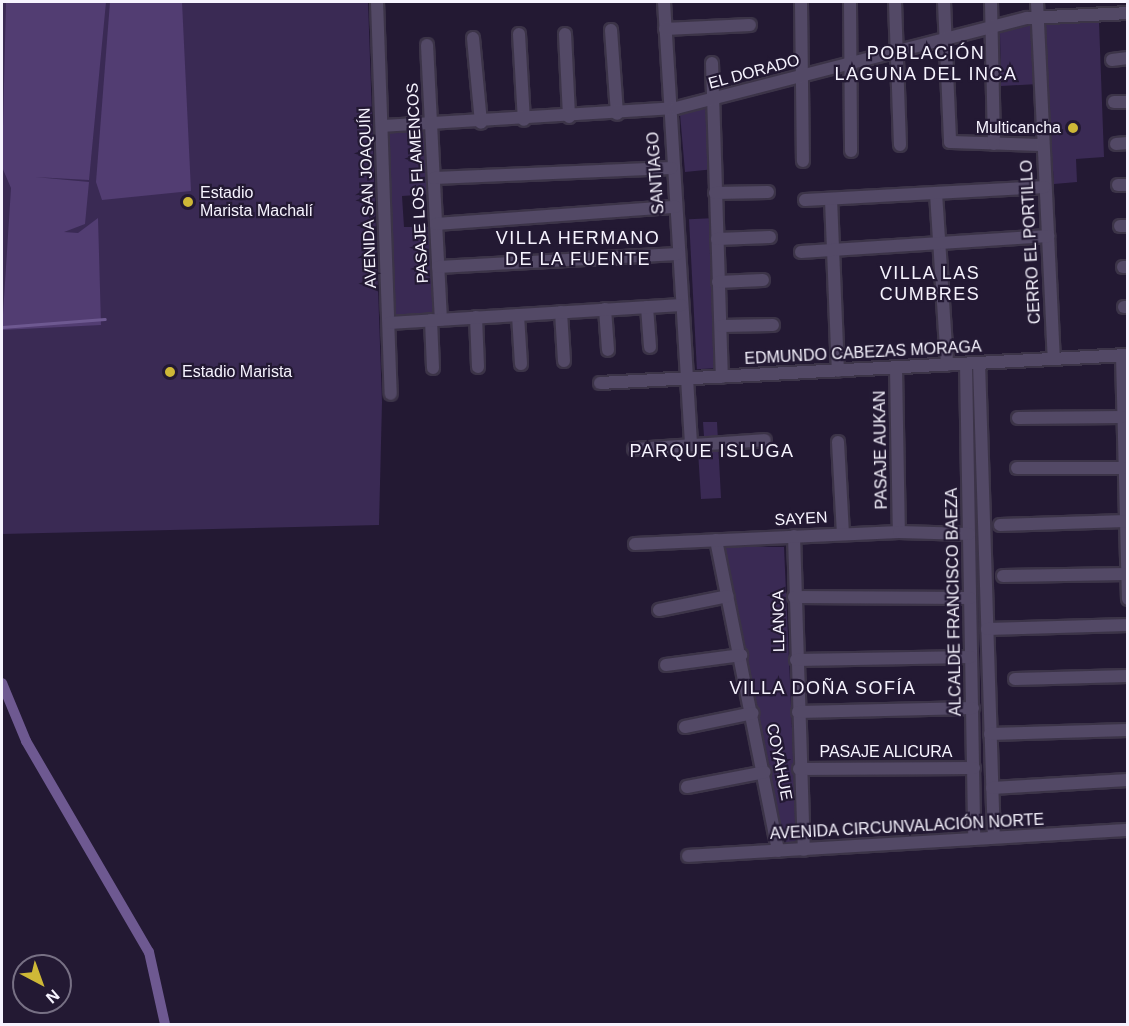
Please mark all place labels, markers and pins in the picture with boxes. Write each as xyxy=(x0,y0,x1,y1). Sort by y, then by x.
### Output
place label: Multicancha xyxy=(976,118,1061,138)
marker: Multicancha xyxy=(1066,121,1080,135)
place label: Estadio Marista Machalí xyxy=(200,183,313,221)
marker: Estadio Marista Machalí xyxy=(181,195,195,209)
place label: Estadio Marista xyxy=(182,362,292,382)
marker: Estadio Marista xyxy=(163,365,177,379)

